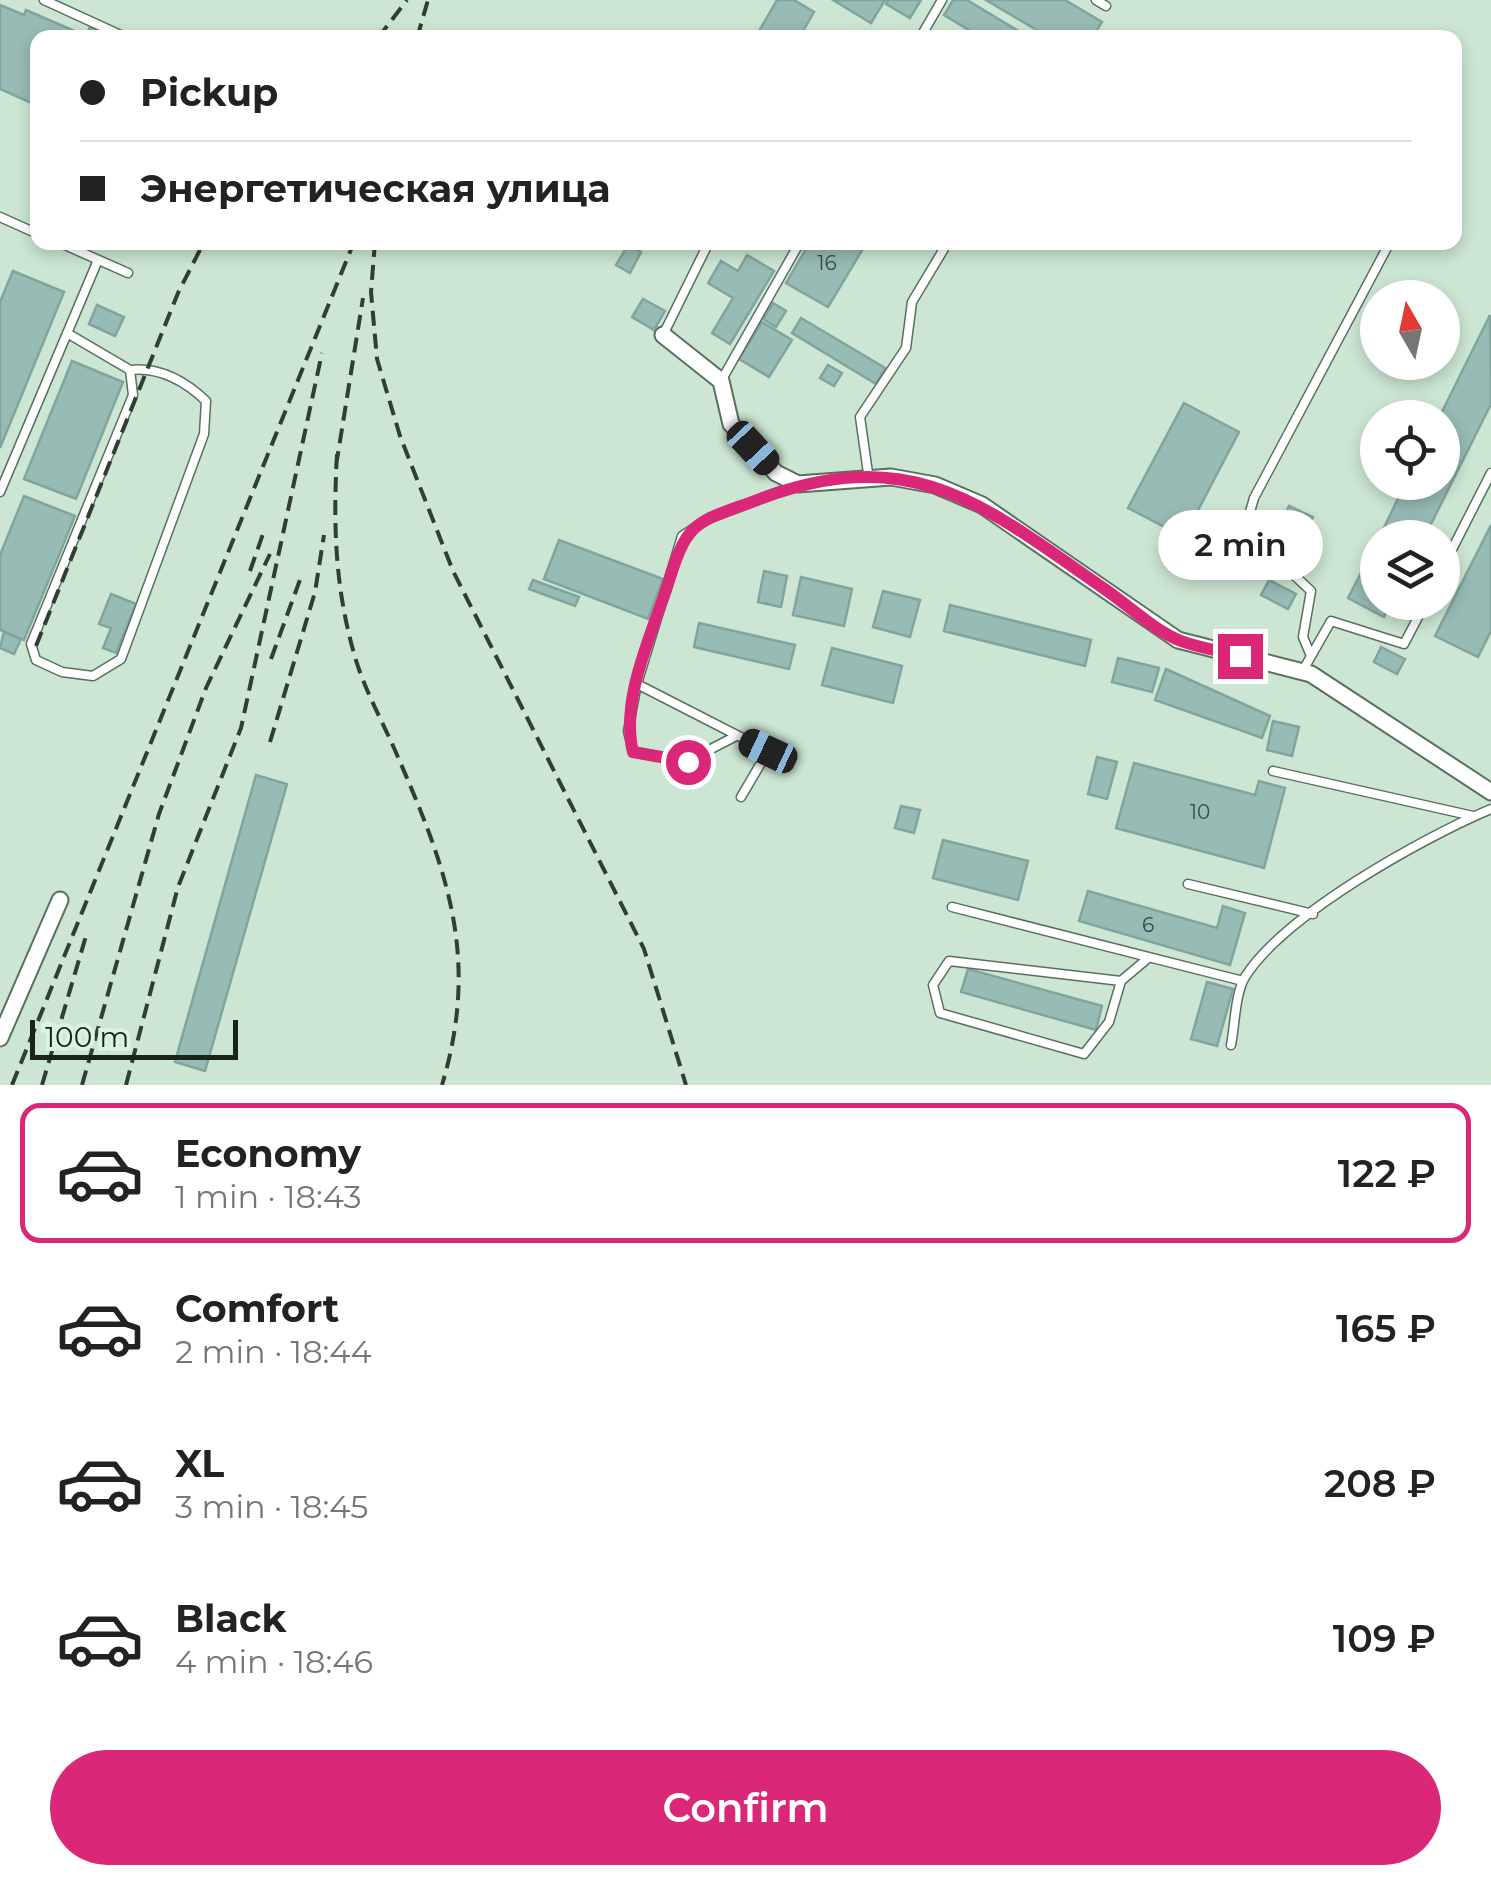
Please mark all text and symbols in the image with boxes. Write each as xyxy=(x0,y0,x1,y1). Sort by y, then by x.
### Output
text: Pickup xyxy=(140,69,278,116)
text: Энергетическая улица xyxy=(140,165,611,212)
house number: 16 xyxy=(817,251,837,275)
north arrow xyxy=(1360,280,1460,380)
map controls xyxy=(1360,280,1460,620)
button: locate xyxy=(1360,400,1460,500)
car xyxy=(722,416,784,480)
callout: 2 min xyxy=(1158,511,1322,581)
button: layers xyxy=(1360,520,1460,620)
text: 2 min xyxy=(1194,525,1287,564)
route end xyxy=(1218,634,1263,679)
car xyxy=(734,725,802,777)
route start xyxy=(666,740,711,785)
house number: 10 xyxy=(1190,800,1210,824)
house number: 6 xyxy=(1142,913,1154,937)
scale bar xyxy=(30,1015,238,1060)
text: 100 m xyxy=(45,1020,129,1054)
icon: car xyxy=(55,1128,145,1218)
text: Economy xyxy=(175,1130,361,1177)
text: 122 ₽ xyxy=(1338,1150,1436,1197)
text: 1 min · 18:43 xyxy=(175,1177,361,1216)
icon: car xyxy=(55,1283,145,1373)
text: Comfort xyxy=(175,1285,339,1332)
text: 165 ₽ xyxy=(1336,1305,1436,1352)
text: 2 min · 18:44 xyxy=(175,1332,372,1371)
icon: car xyxy=(55,1438,145,1528)
text: XL xyxy=(175,1440,224,1487)
text: 208 ₽ xyxy=(1324,1460,1436,1507)
text: 3 min · 18:45 xyxy=(175,1487,368,1526)
icon: car xyxy=(55,1593,145,1683)
text: Black xyxy=(175,1595,286,1642)
text: 109 ₽ xyxy=(1333,1615,1436,1662)
text: 4 min · 18:46 xyxy=(175,1642,373,1681)
button: Confirm xyxy=(50,1750,1441,1865)

